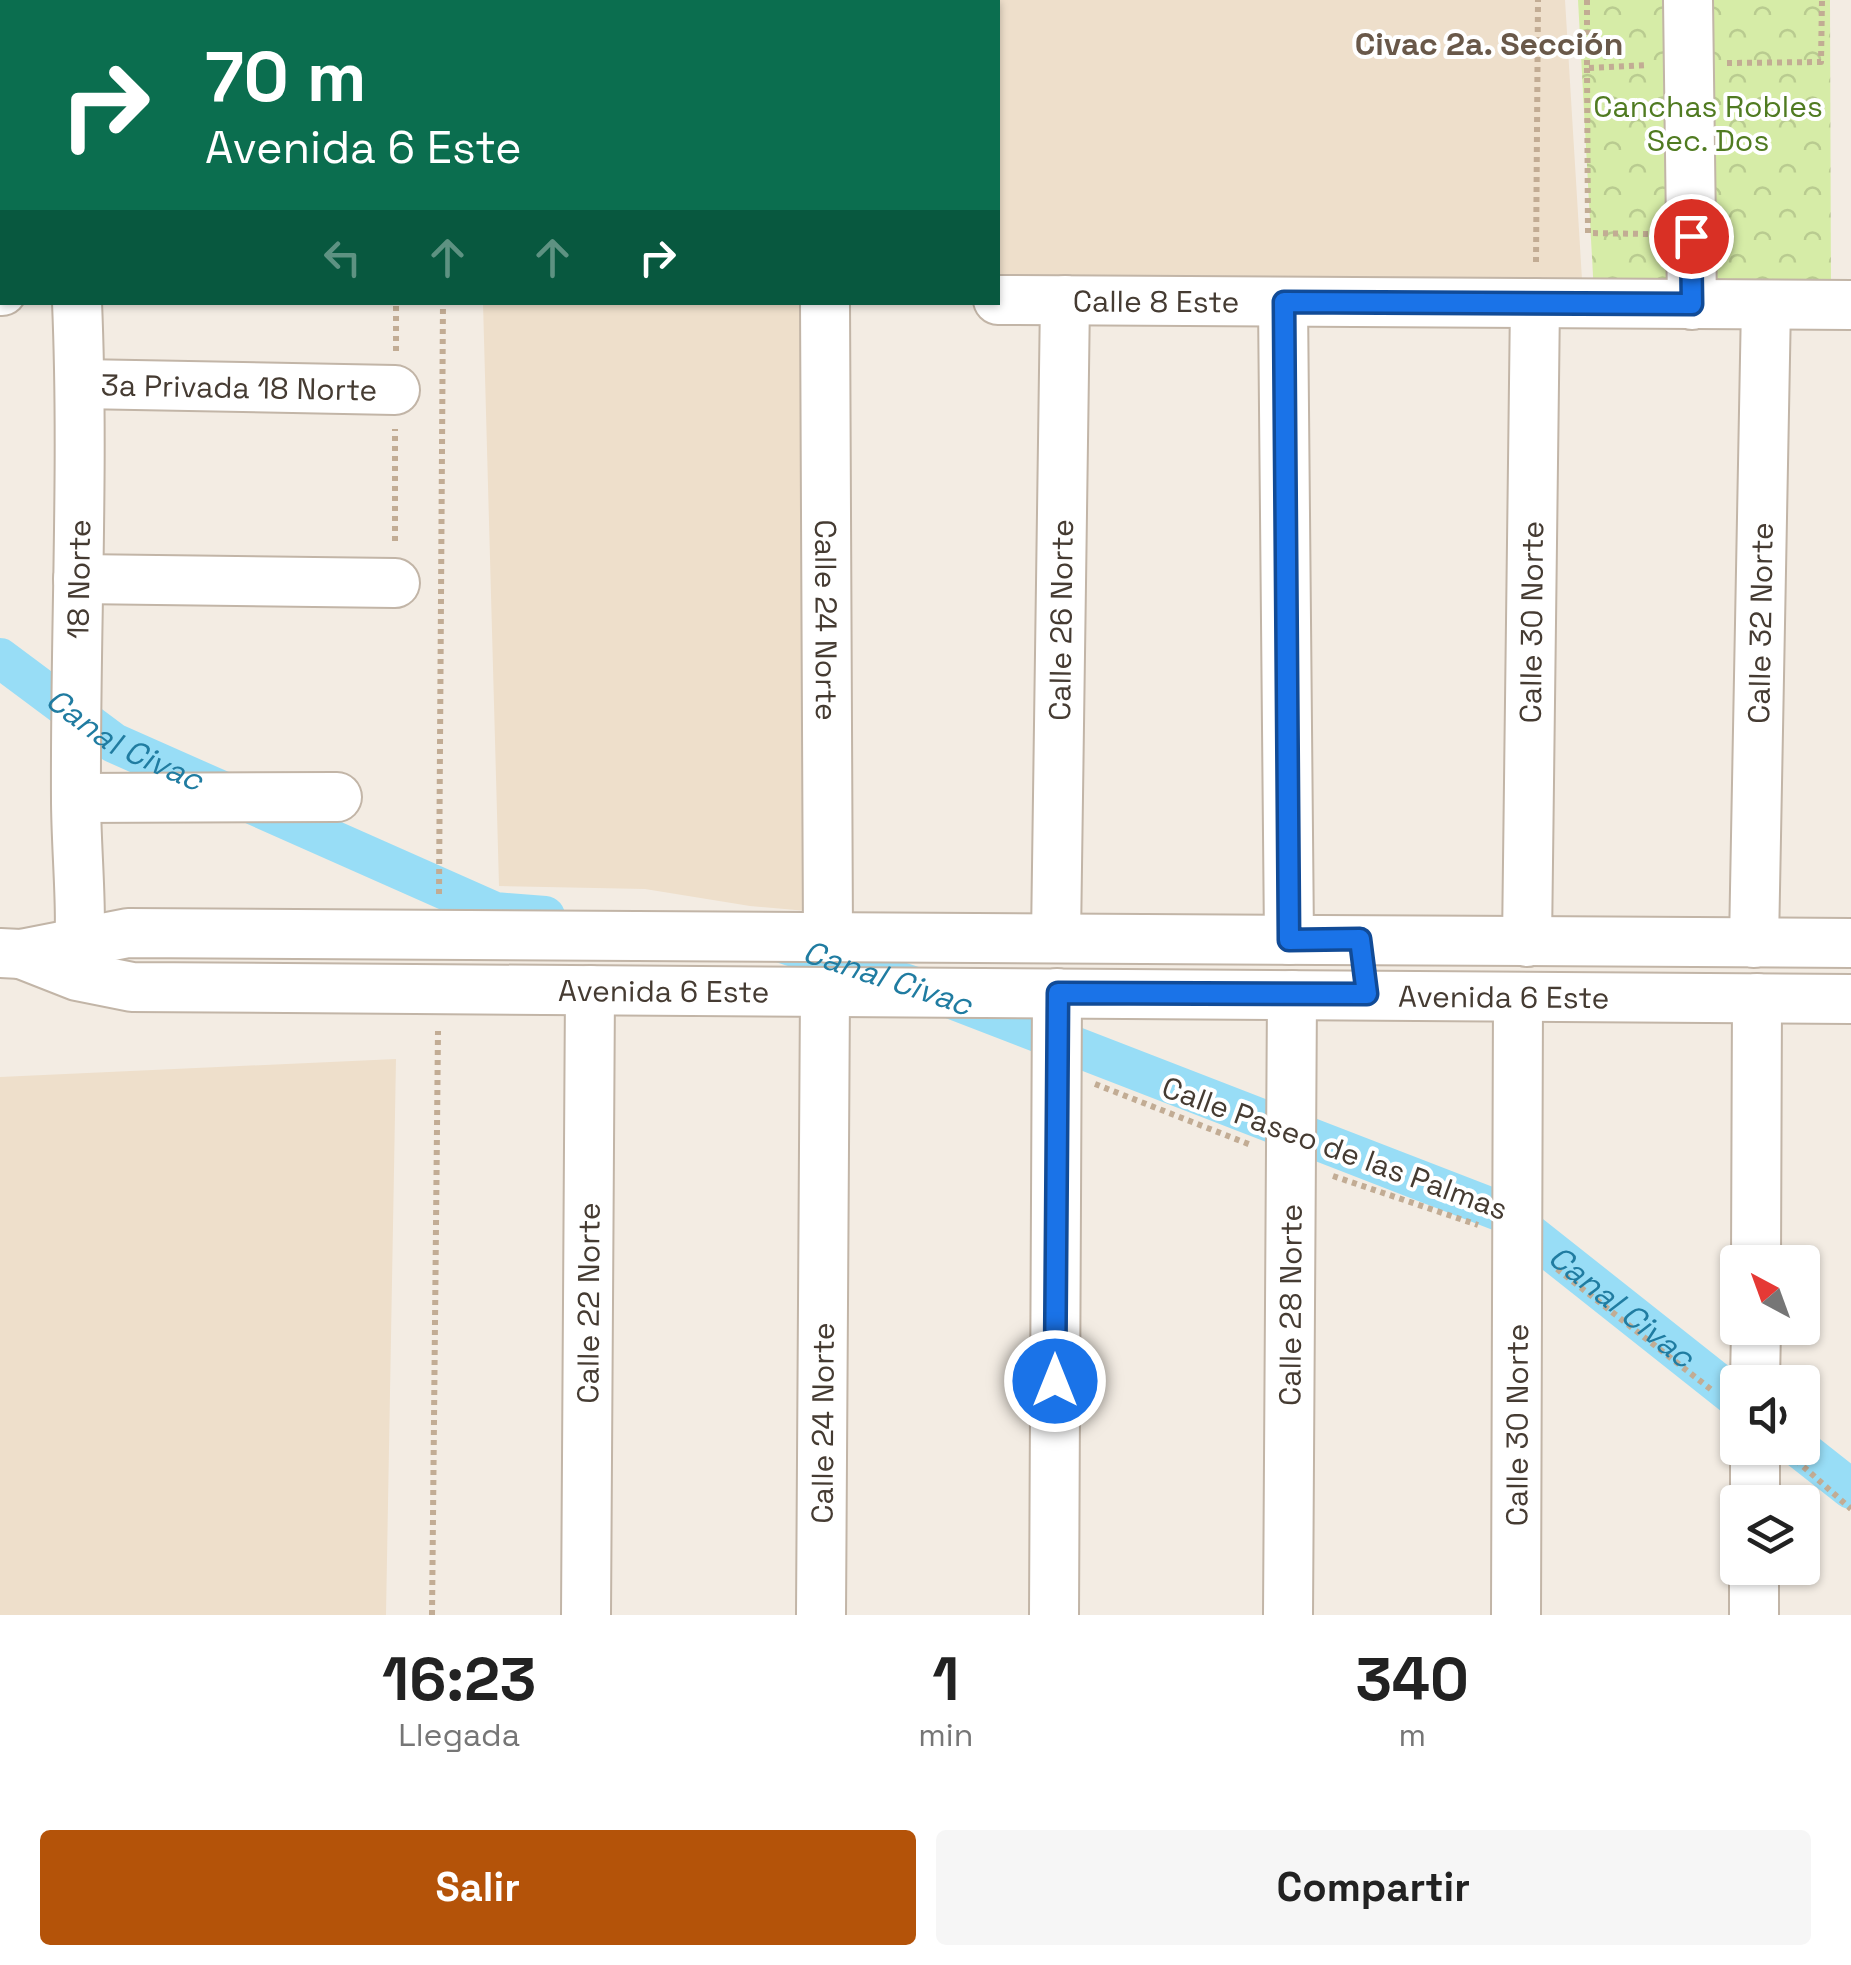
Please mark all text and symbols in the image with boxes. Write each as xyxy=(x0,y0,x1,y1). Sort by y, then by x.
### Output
district label: Civac 2a. Sección xyxy=(1355,24,1623,64)
text: 70 m xyxy=(205,32,366,121)
icon: right xyxy=(40,40,170,170)
park label: Canchas Robles Sec. Dos xyxy=(1593,87,1823,160)
text: Avenida 6 Este xyxy=(205,119,522,176)
pin xyxy=(1649,194,1734,279)
icon: arrive xyxy=(1664,209,1719,264)
icon: left xyxy=(315,230,370,285)
icon: ahead xyxy=(420,230,475,285)
icon: ahead xyxy=(525,230,580,285)
icon: right xyxy=(630,230,685,285)
street label: Calle 8 Este xyxy=(1073,281,1239,321)
street label: 3a Privada 18 Norte xyxy=(100,365,378,409)
street label: 18 Norte xyxy=(58,519,99,639)
street label: Calle 24 Norte xyxy=(807,519,846,721)
street label: Calle 26 Norte xyxy=(1040,519,1081,721)
street label: Calle 30 Norte xyxy=(1510,520,1552,724)
street label: Calle 32 Norte xyxy=(1739,522,1781,724)
water label: Canal Civac xyxy=(38,679,211,801)
water label: Canal Civac xyxy=(798,931,979,1025)
street label: Avenida 6 Este xyxy=(558,970,769,1011)
street label: Avenida 6 Este xyxy=(1398,976,1609,1017)
street label: Calle Paseo de las Palmas xyxy=(1157,1067,1513,1229)
street label: Calle 22 Norte xyxy=(568,1202,608,1404)
street label: Calle 28 Norte xyxy=(1270,1204,1310,1406)
water label: Canal Civac xyxy=(1540,1237,1704,1378)
north arrow xyxy=(1720,1245,1820,1345)
map controls xyxy=(1720,1245,1820,1585)
street label: Calle 24 Norte xyxy=(802,1322,842,1524)
street label: Calle 30 Norte xyxy=(1497,1324,1536,1526)
position arrow xyxy=(1003,1329,1107,1433)
button: sound xyxy=(1720,1365,1820,1465)
button: layers xyxy=(1720,1485,1820,1585)
text: 16:23 xyxy=(382,1641,536,1718)
text: 1 xyxy=(932,1641,959,1718)
text: 340 xyxy=(1355,1641,1469,1718)
text: Llegada xyxy=(398,1715,520,1755)
text: min xyxy=(918,1715,973,1755)
text: m xyxy=(1398,1715,1426,1755)
button: Salir xyxy=(40,1830,916,1945)
button: Compartir xyxy=(936,1830,1811,1945)

